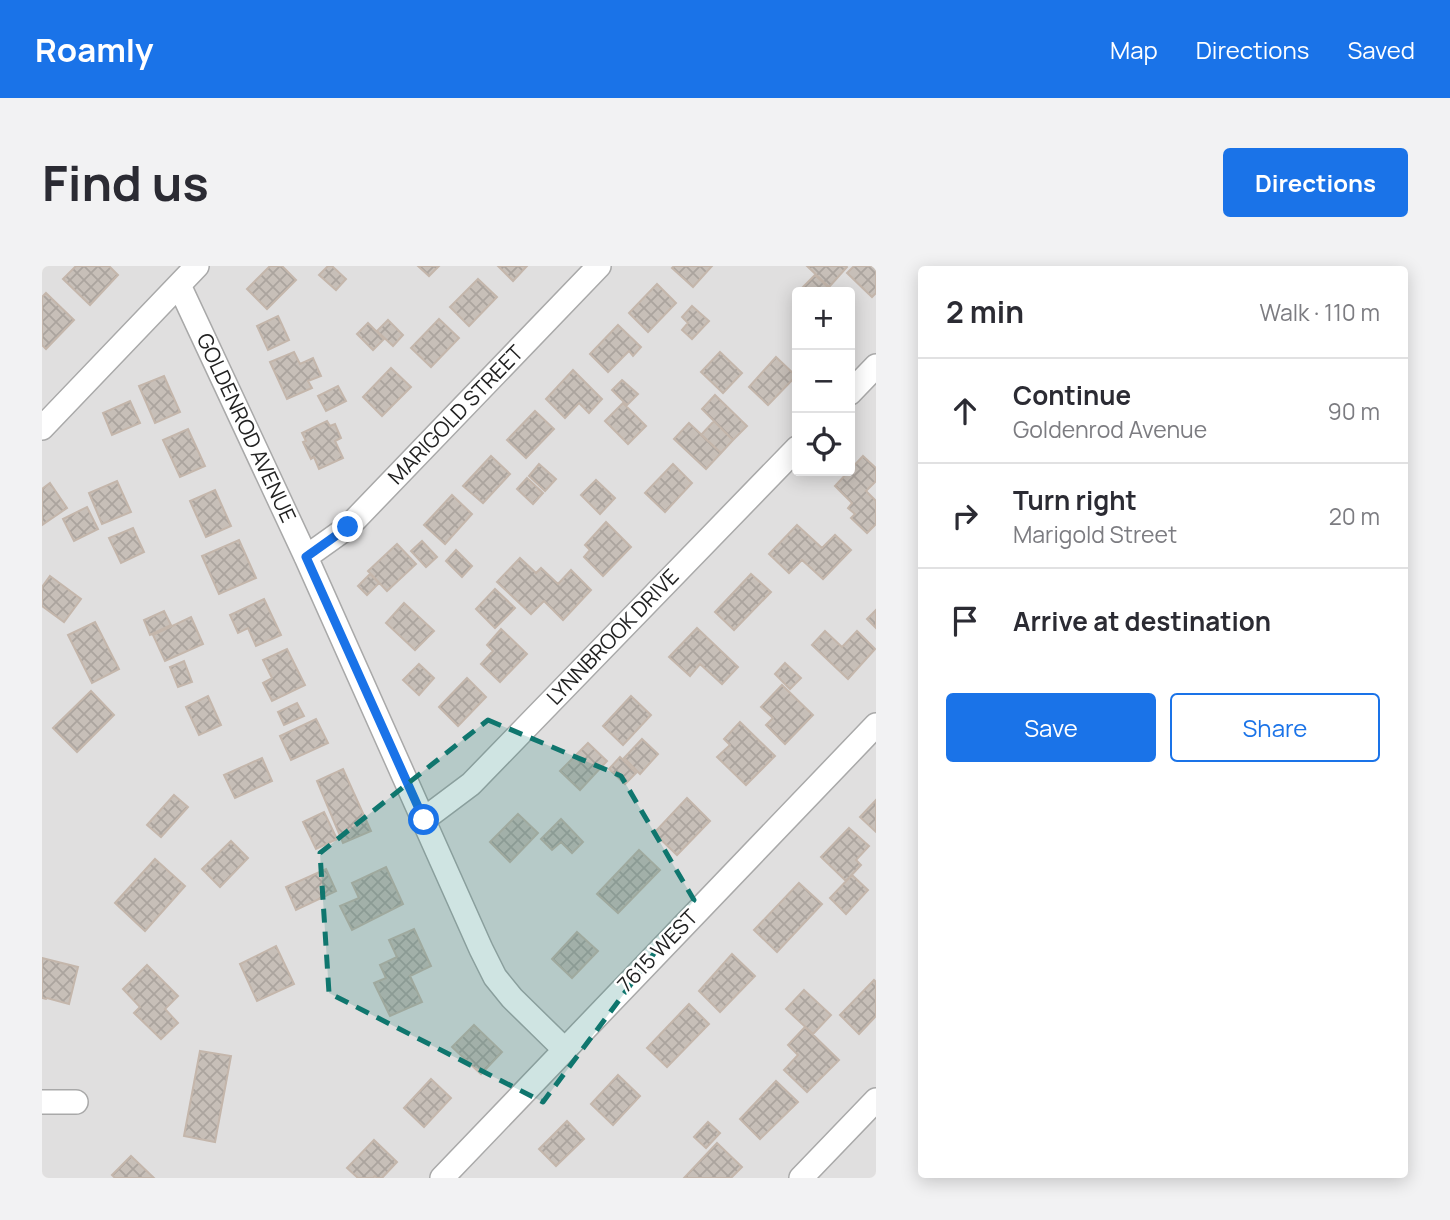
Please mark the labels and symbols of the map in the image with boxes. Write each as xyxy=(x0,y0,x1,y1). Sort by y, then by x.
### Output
street label: GOLDENROD AVENUE xyxy=(191,329,303,527)
street label: MARIGOLD STREET xyxy=(382,338,529,490)
route end xyxy=(332,511,363,542)
street label: LYNNBROOK DRIVE xyxy=(540,562,684,710)
route start xyxy=(408,804,439,835)
street label: 7615 WEST xyxy=(611,903,704,998)

